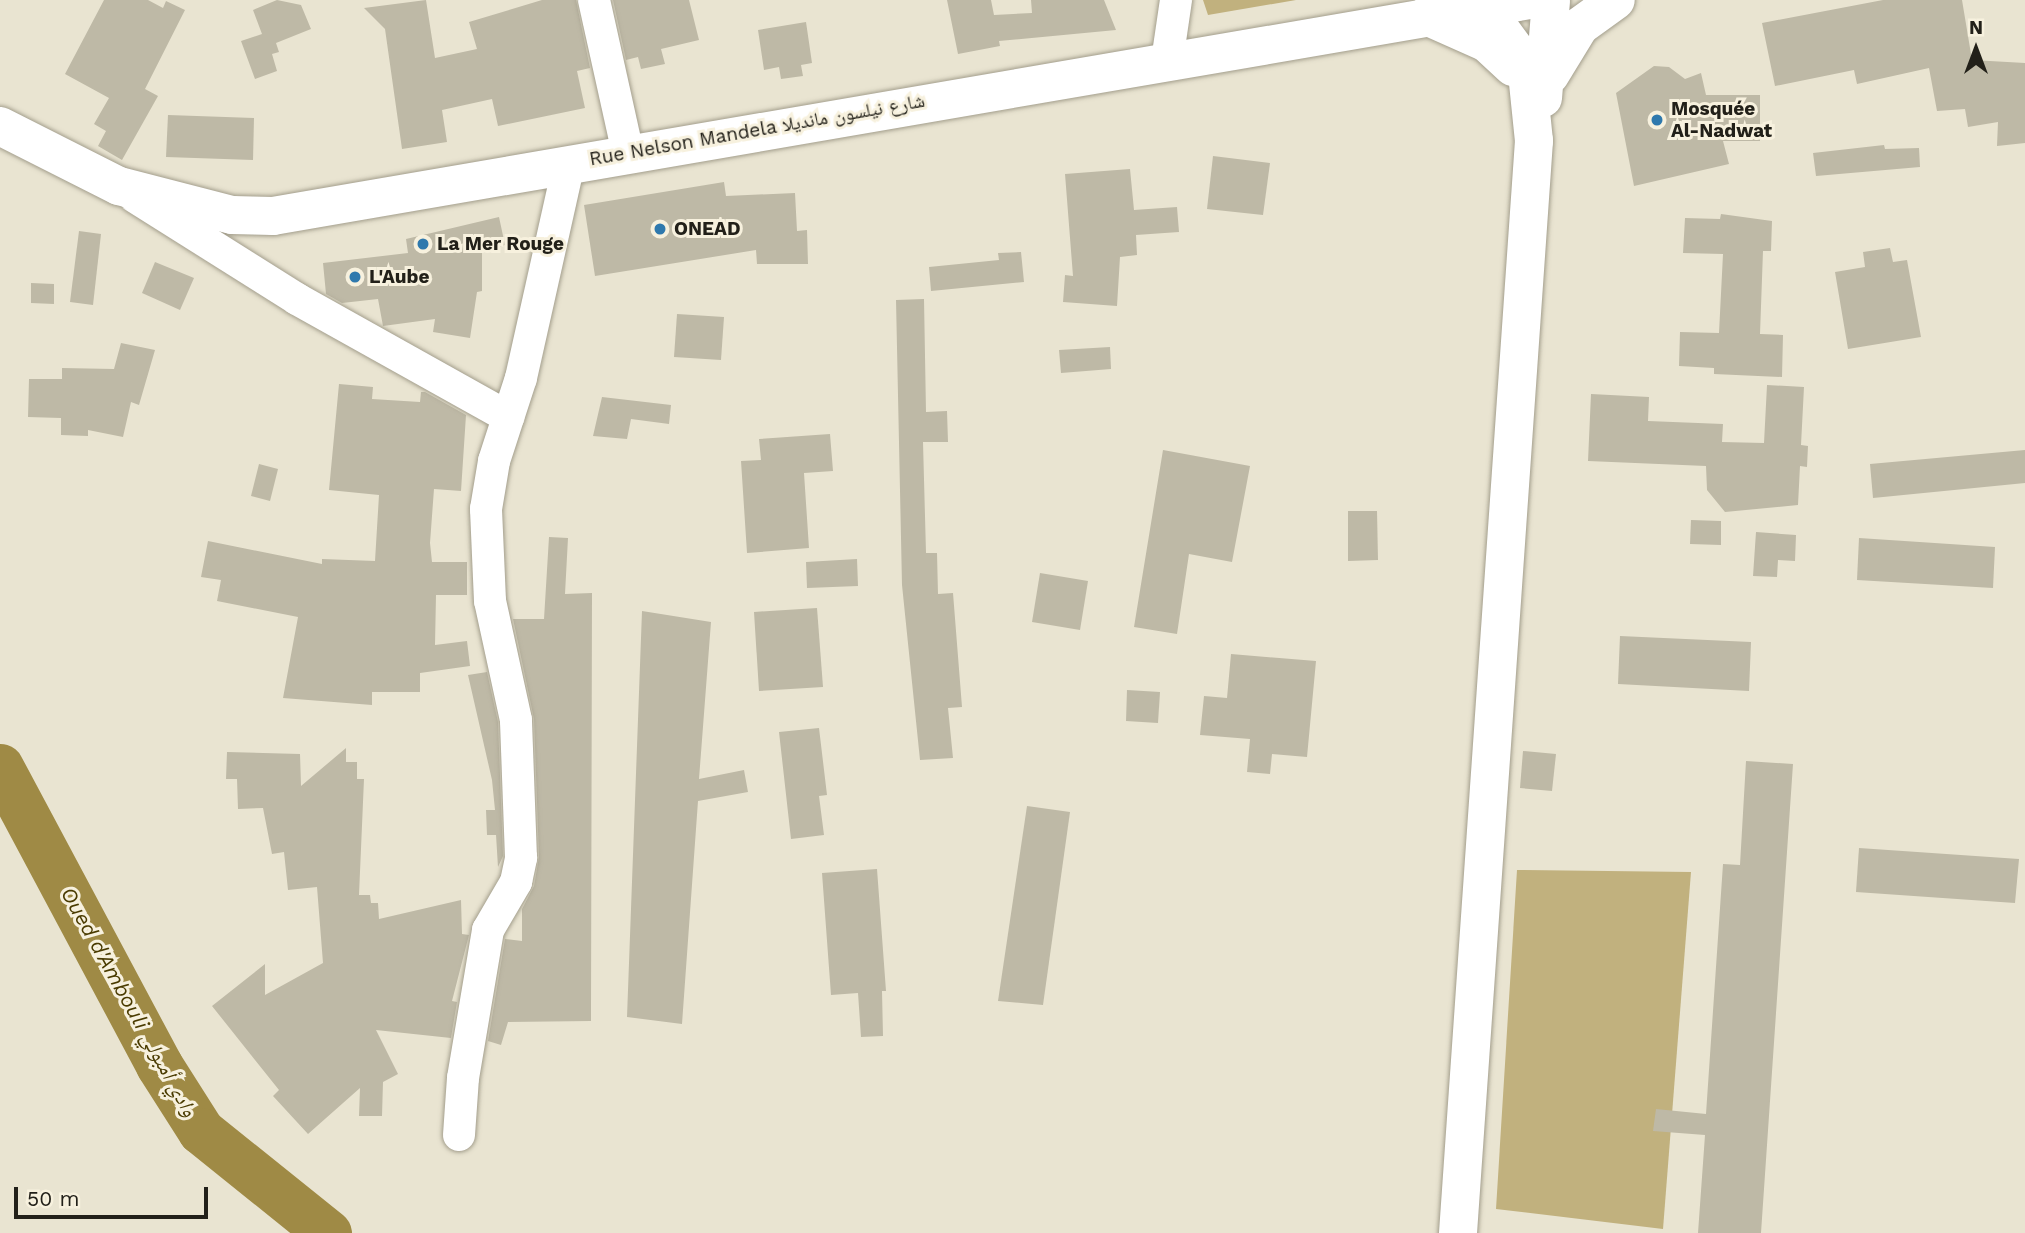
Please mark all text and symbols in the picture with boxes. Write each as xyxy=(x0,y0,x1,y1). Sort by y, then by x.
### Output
north arrow xyxy=(1941,14,2011,84)
text: N xyxy=(1969,16,1983,39)
street label: Rue Nelson Mandela شارع نيلسون مانديلا xyxy=(587,89,927,171)
place label: Mosquée Al-Nadwat xyxy=(1671,98,1772,142)
marker: Mosquée Al-Nadwat xyxy=(1649,112,1665,128)
place label: ONEAD xyxy=(674,218,741,240)
marker: ONEAD xyxy=(652,221,668,237)
place label: La Mer Rouge xyxy=(437,233,564,255)
marker: La Mer Rouge xyxy=(415,236,431,252)
place label: L'Aube xyxy=(369,266,429,288)
marker: L'Aube xyxy=(347,269,363,285)
water label: Oued d'Ambouli وادي أمبولي xyxy=(55,883,203,1121)
scale bar xyxy=(18,1174,212,1218)
text: 50 m xyxy=(27,1186,79,1211)

